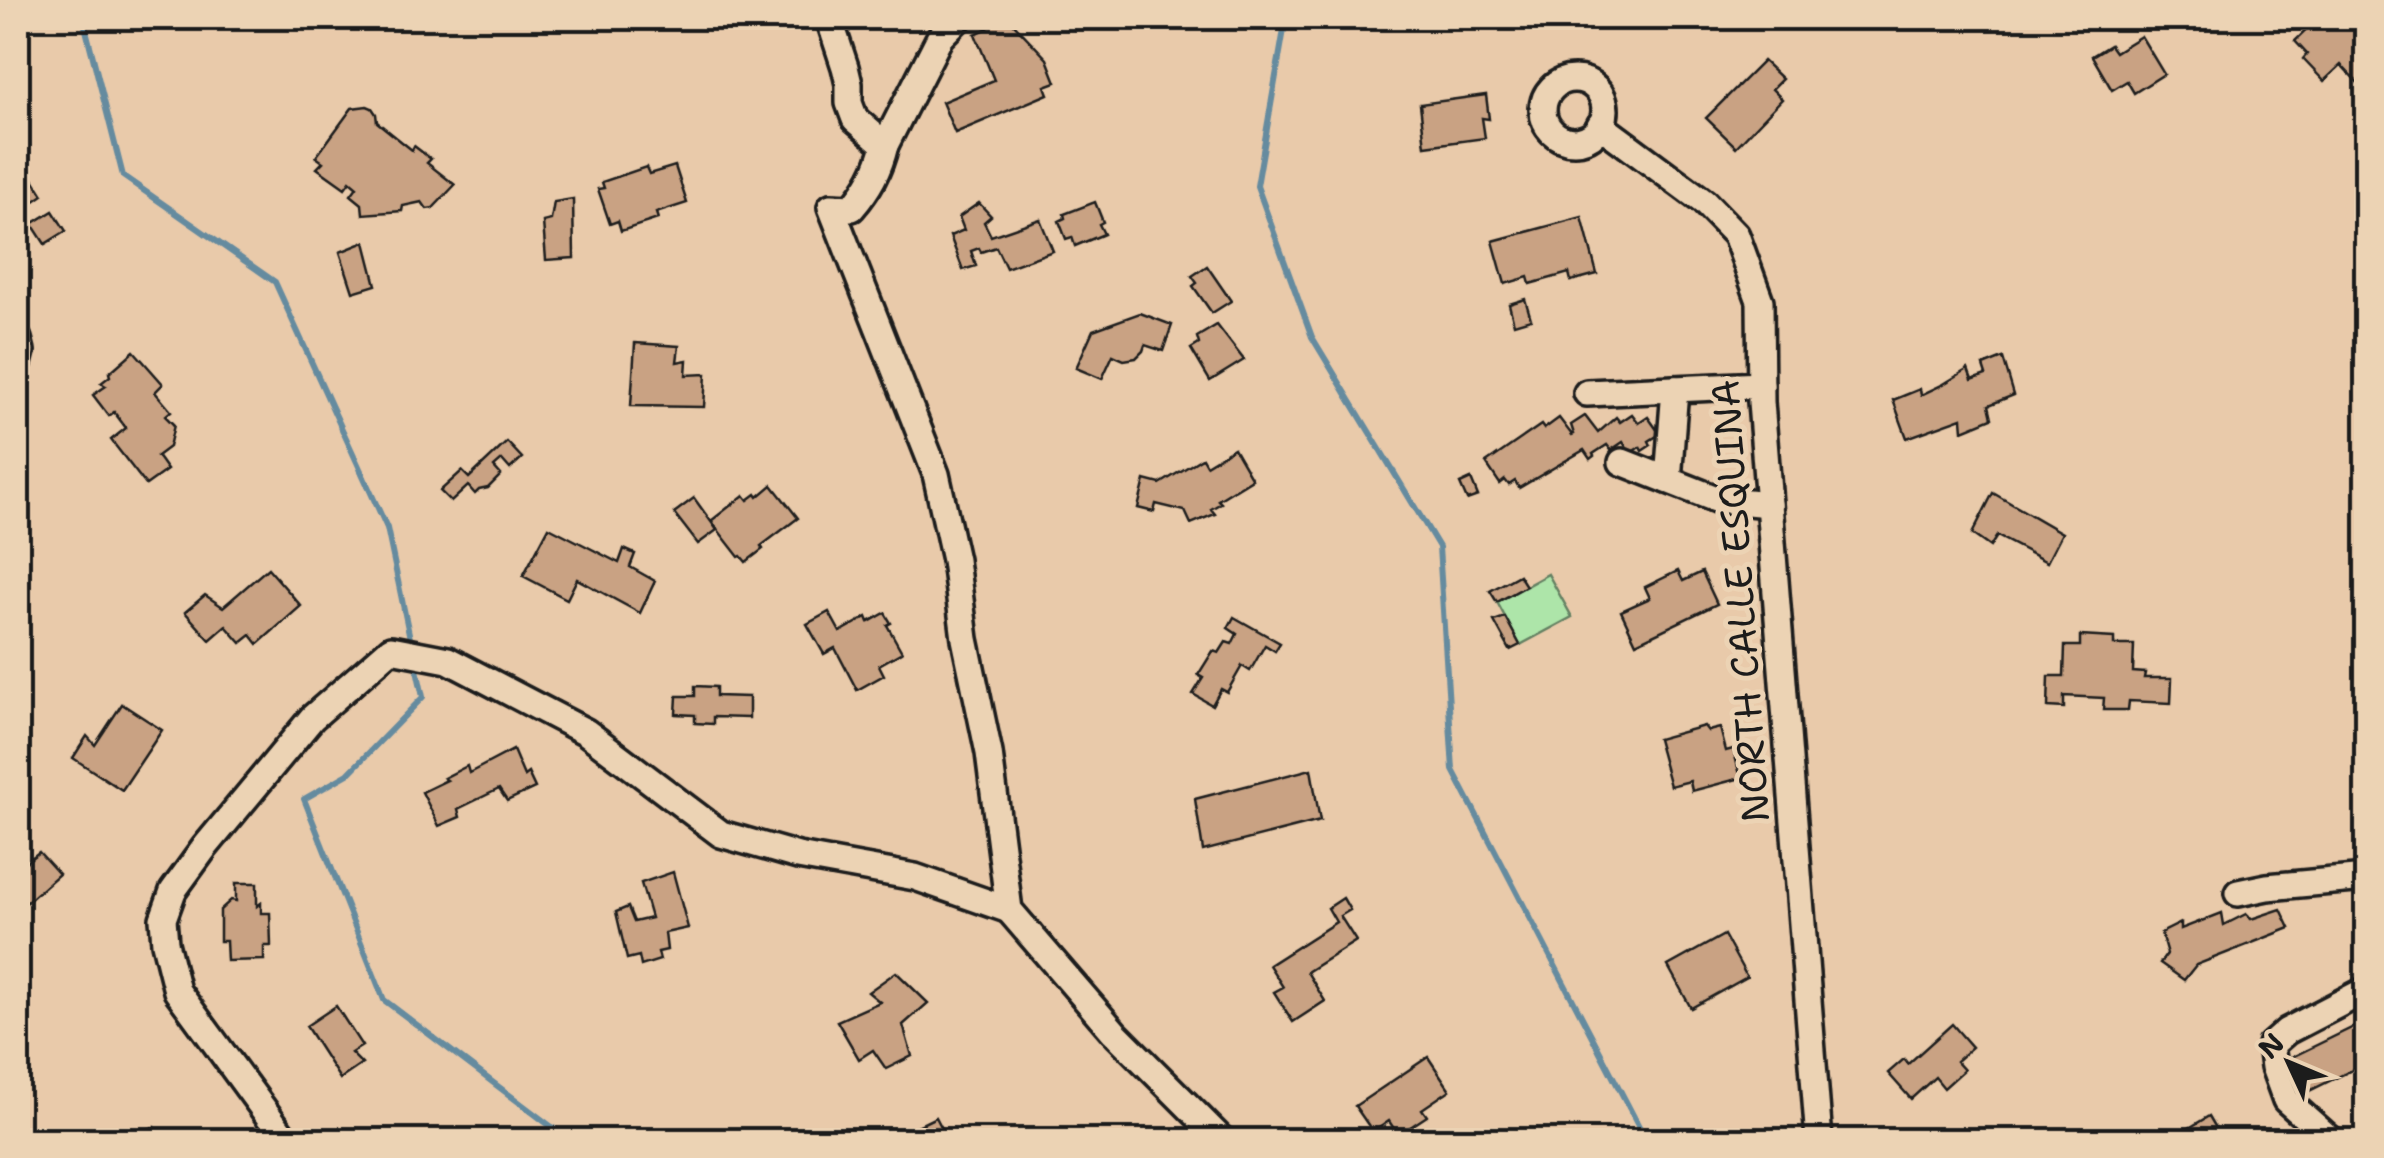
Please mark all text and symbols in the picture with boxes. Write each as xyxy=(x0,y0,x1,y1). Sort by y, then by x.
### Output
street label: NORTH CALLE ESQUINA xyxy=(1699,378,1781,824)
north arrow xyxy=(2239,1013,2339,1113)
text: N xyxy=(2250,1024,2292,1067)

